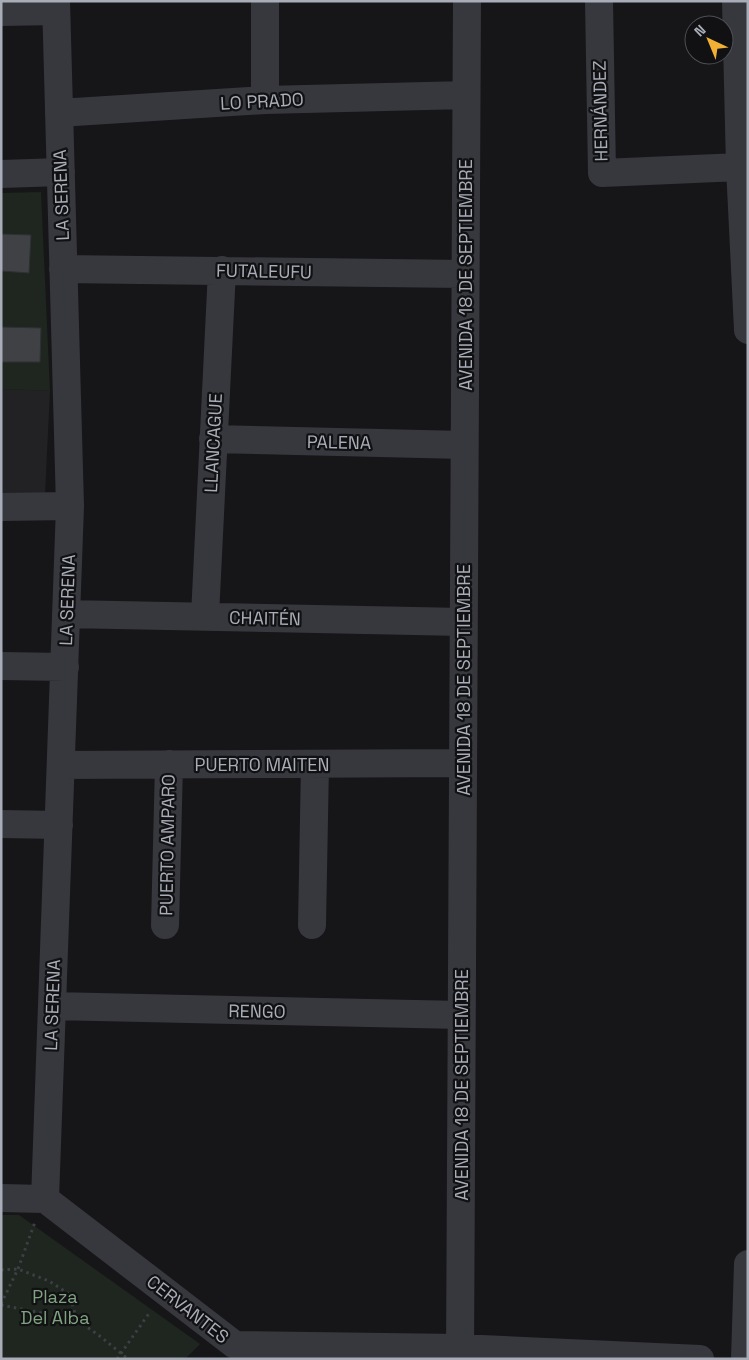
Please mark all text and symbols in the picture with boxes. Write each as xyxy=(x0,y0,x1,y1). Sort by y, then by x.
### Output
north arrow xyxy=(684,15,734,65)
text: N xyxy=(690,21,710,40)
street label: HERNÁNDEZ xyxy=(588,60,612,162)
street label: LO PRADO xyxy=(220,87,304,115)
street label: LA SERENA xyxy=(48,149,74,241)
street label: AVENIDA 18 DE SEPTIEMBRE xyxy=(454,159,477,391)
street label: FUTALEUFU xyxy=(216,259,312,283)
street label: LLANCAGUE xyxy=(199,393,227,493)
street label: PALENA xyxy=(307,430,371,454)
street label: LA SERENA xyxy=(54,554,80,646)
street label: AVENIDA 18 DE SEPTIEMBRE xyxy=(452,564,475,796)
street label: CHAITÉN xyxy=(229,606,301,630)
street label: PUERTO MAITEN xyxy=(195,753,329,776)
street label: PUERTO AMPARO xyxy=(154,774,180,916)
street label: LA SERENA xyxy=(39,959,65,1051)
street label: AVENIDA 18 DE SEPTIEMBRE xyxy=(450,969,473,1201)
street label: RENGO xyxy=(228,999,286,1023)
street label: CERVANTES xyxy=(142,1270,234,1348)
park label: Plaza Del Alba xyxy=(20,1285,90,1329)

